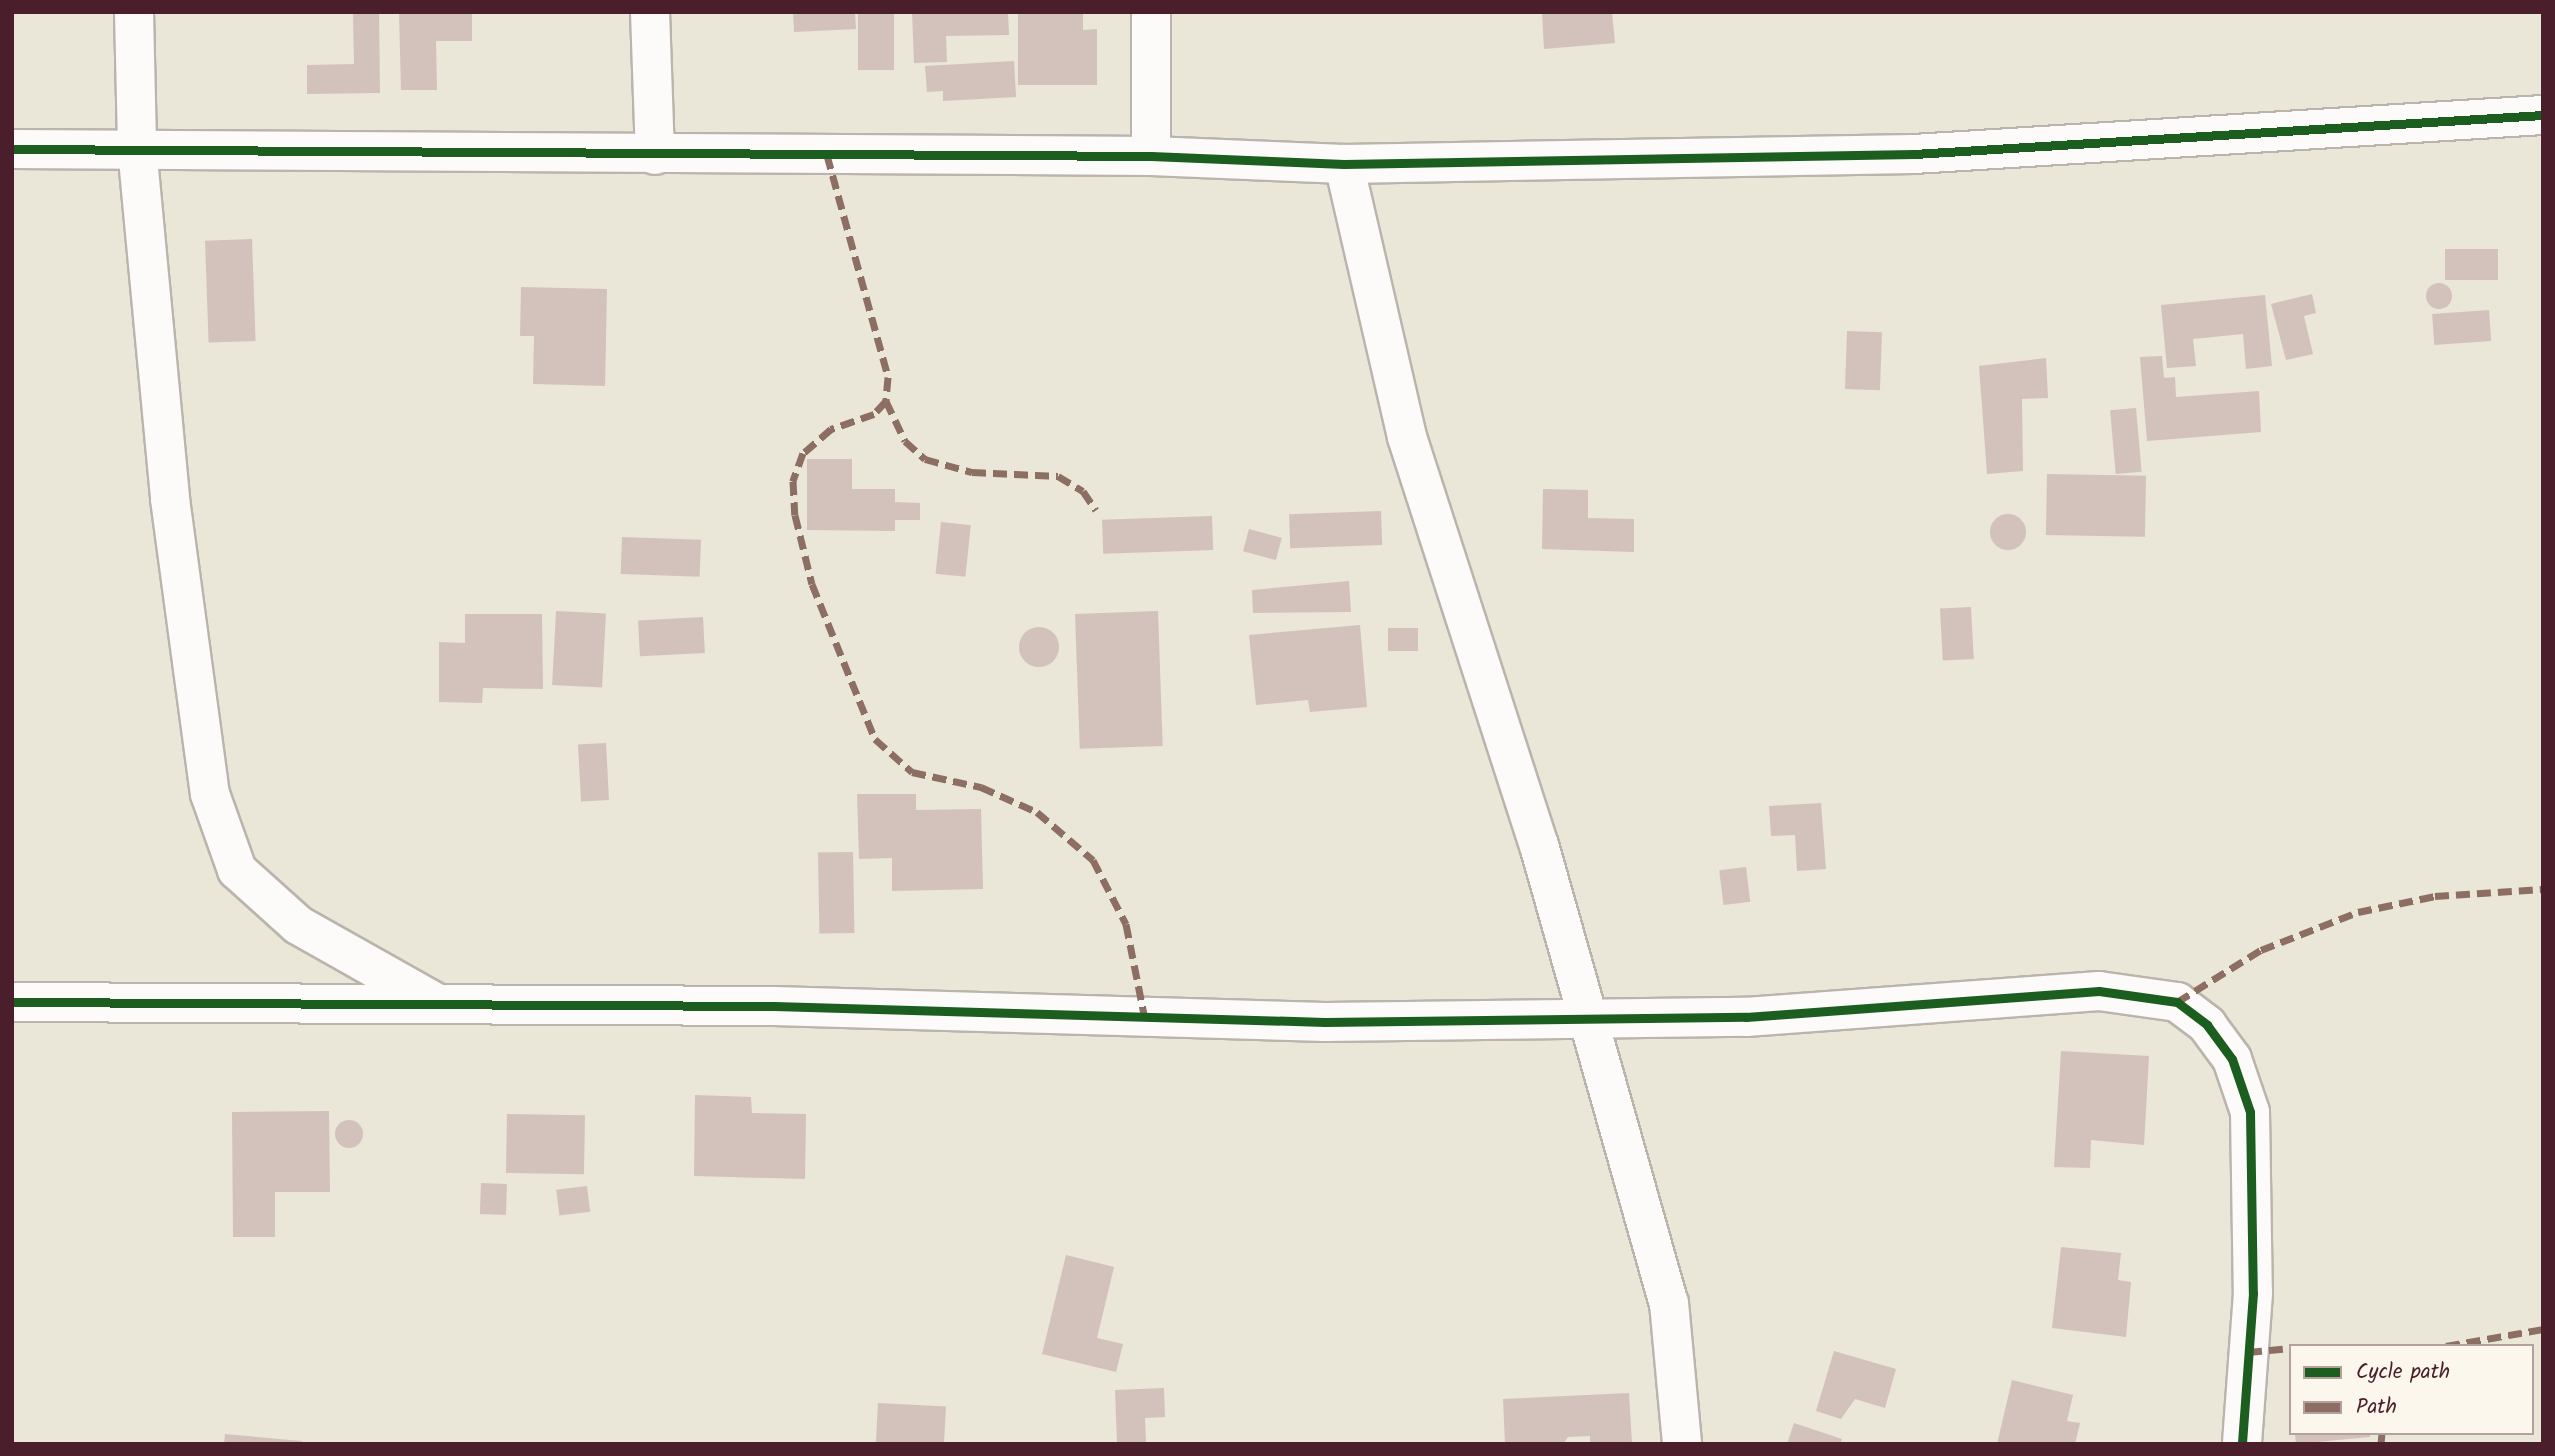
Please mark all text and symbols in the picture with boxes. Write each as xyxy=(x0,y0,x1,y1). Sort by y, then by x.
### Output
legend xyxy=(2289,1344,2534,1435)
text: Cycle path xyxy=(2356,1356,2450,1389)
text: Path xyxy=(2356,1391,2397,1424)

